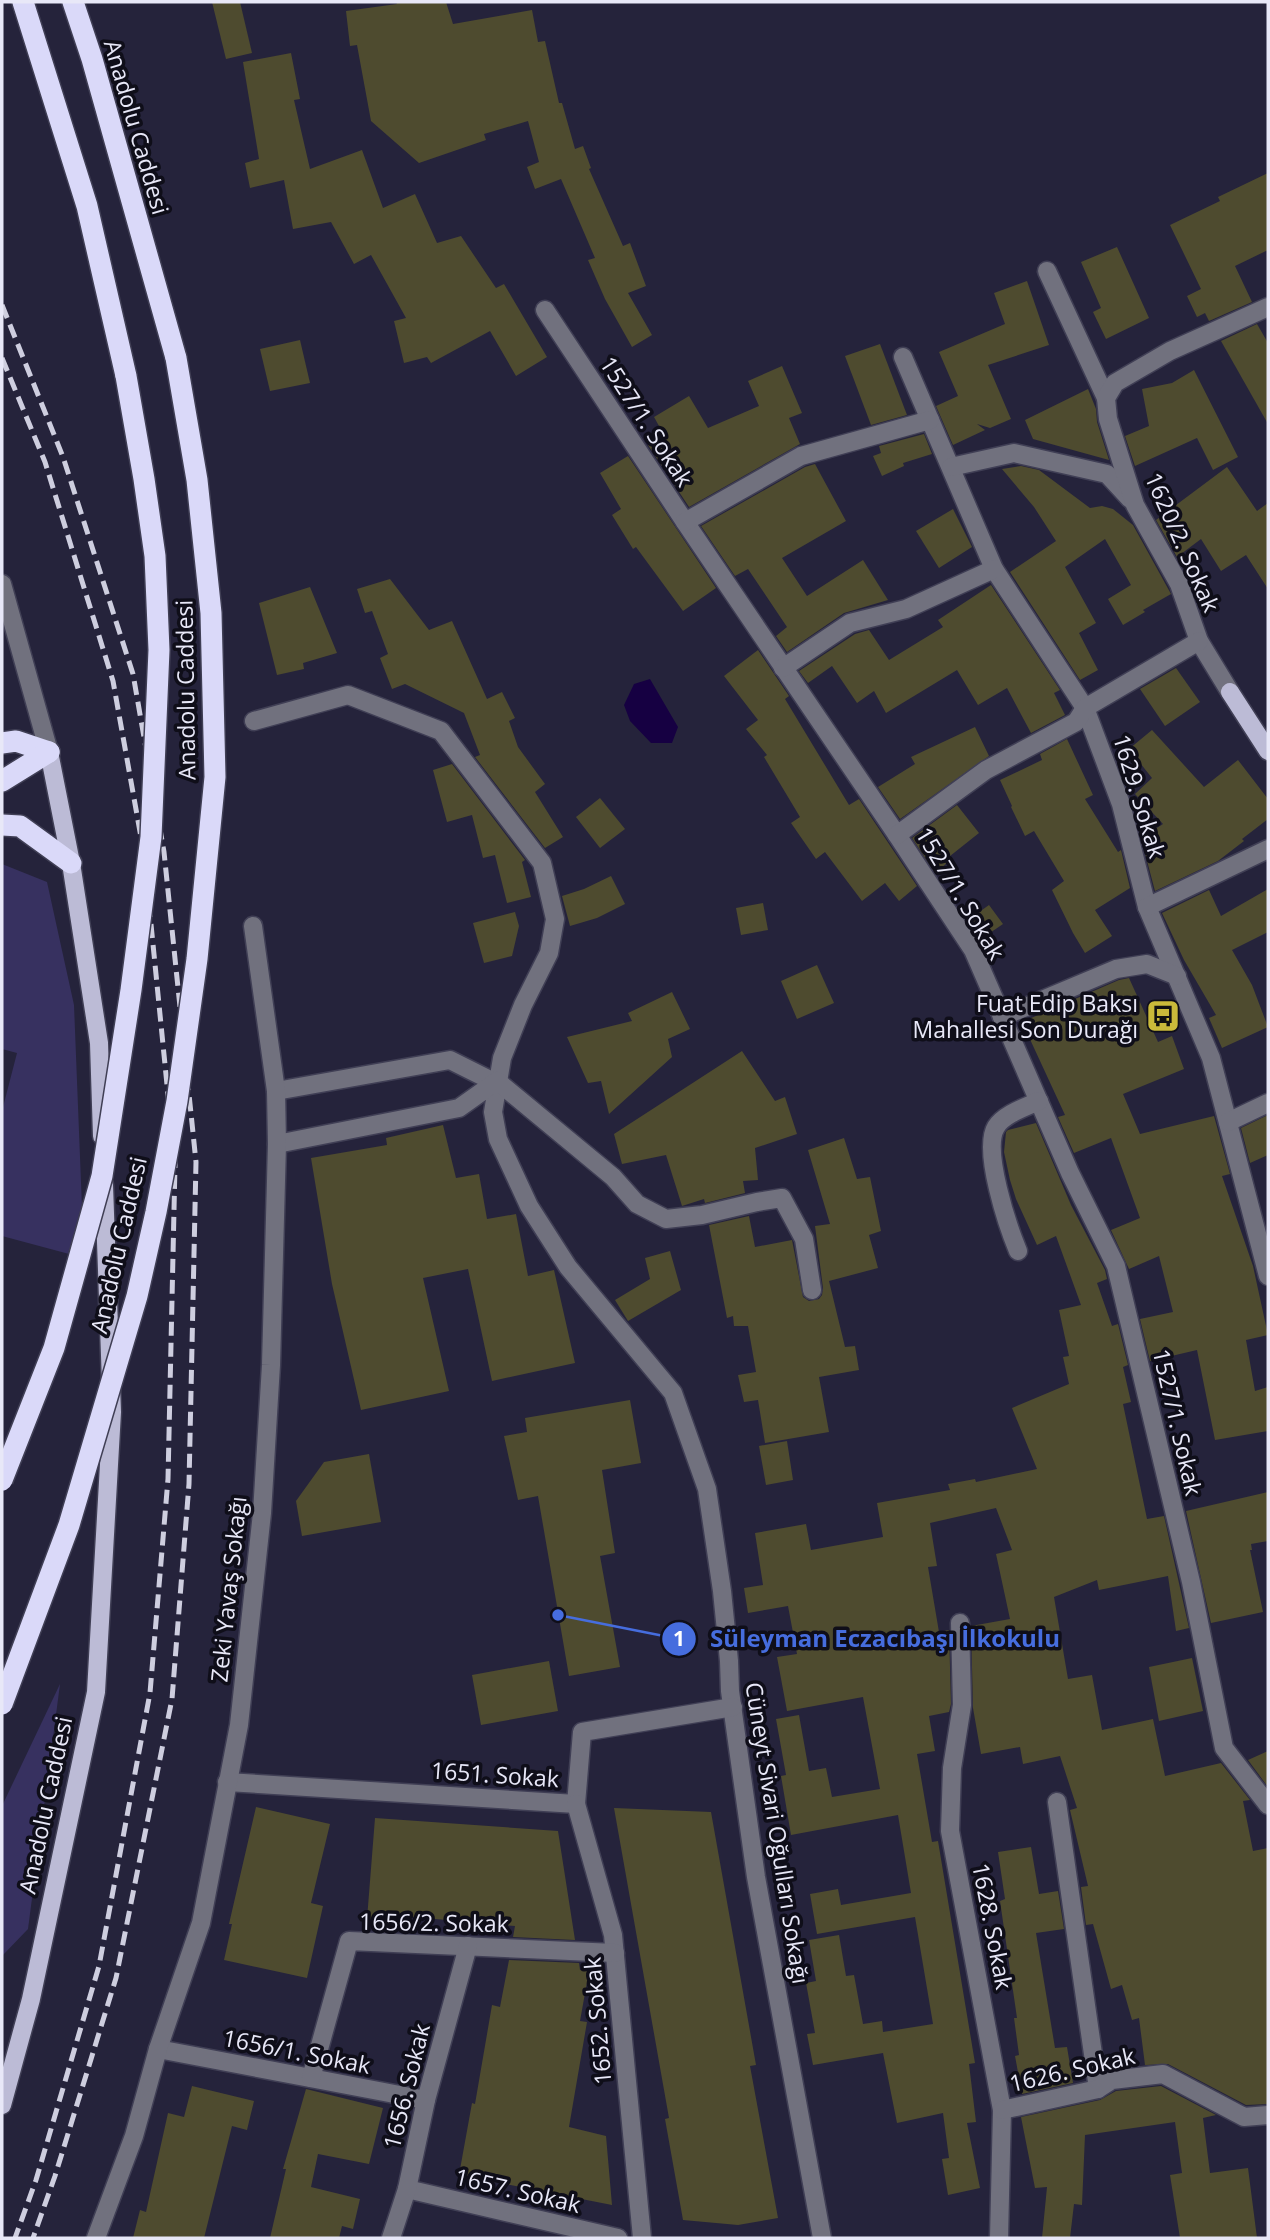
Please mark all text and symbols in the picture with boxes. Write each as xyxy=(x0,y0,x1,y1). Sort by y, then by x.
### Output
street label: Anadolu Caddesi xyxy=(97,36,177,218)
street label: 1527/1. Sokak xyxy=(593,350,701,492)
street label: 1620/2. Sokak xyxy=(1138,467,1228,617)
street label: Anadolu Caddesi xyxy=(167,600,203,780)
street label: 1629. Sokak xyxy=(1106,730,1174,862)
street label: 1527/1. Sokak xyxy=(909,821,1013,965)
place label: Fuat Edip Baksı Mahallesi Son Durağı xyxy=(913,987,1138,1045)
bus stop icon: Fuat Edip Baksı Mahallesi Son Durağı xyxy=(1144,997,1182,1035)
street label: Anadolu Caddesi xyxy=(82,1154,154,1336)
street label: 1527/1. Sokak xyxy=(1146,1346,1210,1498)
street label: Zeki Yavaş Sokağı xyxy=(202,1495,254,1683)
callout: Süleyman Eczacıbaşı İlkokulu xyxy=(661,1616,1074,1661)
text: Süleyman Eczacıbaşı İlkokulu xyxy=(710,1621,1060,1654)
text: 1 xyxy=(673,1624,685,1652)
street label: Cüneyt Sivari Oğulları Sokağı xyxy=(738,1680,818,1986)
street label: Anadolu Caddesi xyxy=(11,1713,79,1897)
street label: 1651. Sokak xyxy=(430,1754,560,1794)
street label: 1628. Sokak xyxy=(965,1860,1021,1992)
street label: 1656/2. Sokak xyxy=(359,1905,509,1939)
street label: 1652. Sokak xyxy=(575,1956,619,2086)
street label: 1656. Sokak xyxy=(375,2020,437,2152)
street label: 1656/1. Sokak xyxy=(221,2021,373,2081)
street label: 1626. Sokak xyxy=(1006,2039,1138,2099)
street label: 1657. Sokak xyxy=(452,2160,584,2220)

